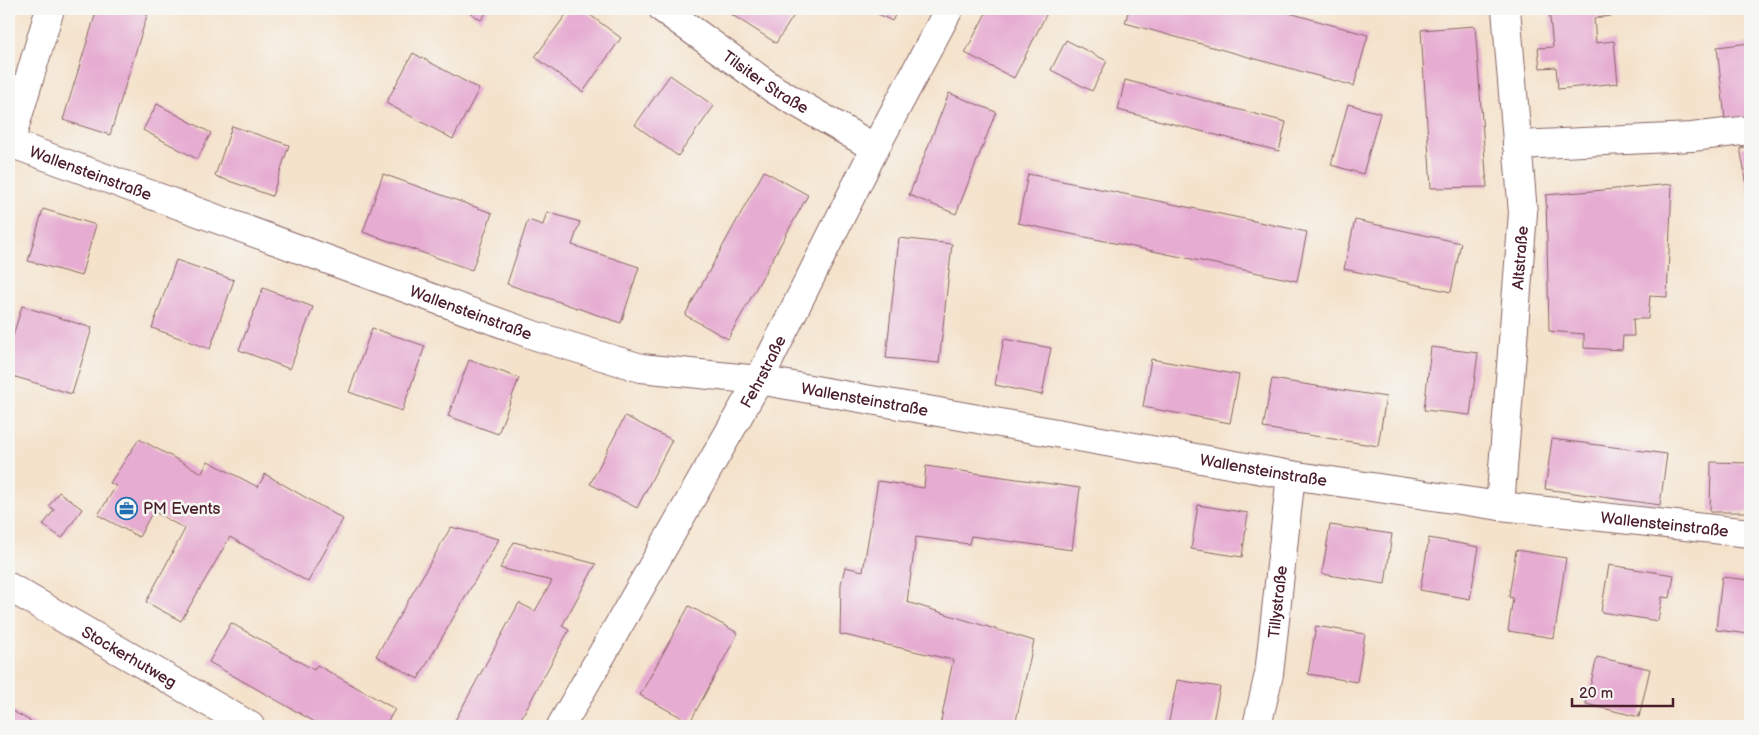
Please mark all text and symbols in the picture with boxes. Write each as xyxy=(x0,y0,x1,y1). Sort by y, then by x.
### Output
street label: Tilsiter Straße xyxy=(718,47,812,119)
street label: Wallensteinstraße xyxy=(26,143,154,205)
street label: Altstraße xyxy=(1509,225,1533,290)
street label: Wallensteinstraße xyxy=(407,282,535,345)
street label: Fehrstraße xyxy=(737,332,791,412)
street label: Wallensteinstraße xyxy=(799,380,930,421)
street label: Wallensteinstraße xyxy=(1198,451,1329,491)
office icon: PM Events xyxy=(115,496,139,520)
place label: PM Events xyxy=(143,500,221,519)
street label: Wallensteinstraße xyxy=(1599,509,1730,542)
street label: Tillystraße xyxy=(1265,564,1292,639)
street label: Stockerhutweg xyxy=(78,623,180,693)
scale bar xyxy=(1572,675,1673,707)
text: 20 m xyxy=(1579,684,1613,703)

